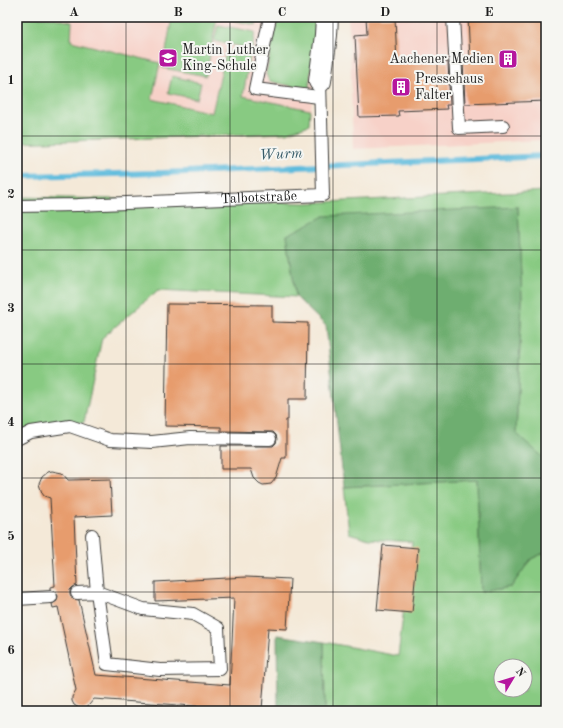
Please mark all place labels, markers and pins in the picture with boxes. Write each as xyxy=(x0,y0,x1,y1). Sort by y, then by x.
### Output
place label: Martin Luther King-Schule xyxy=(182,43,268,73)
school or university icon: Martin Luther King-Schule xyxy=(157,47,179,69)
building icon: Aachener Medien xyxy=(497,48,519,70)
place label: Aachener Medien xyxy=(389,52,494,66)
place label: Pressehaus Falter xyxy=(415,72,483,102)
building icon: Pressehaus Falter xyxy=(390,76,412,98)

